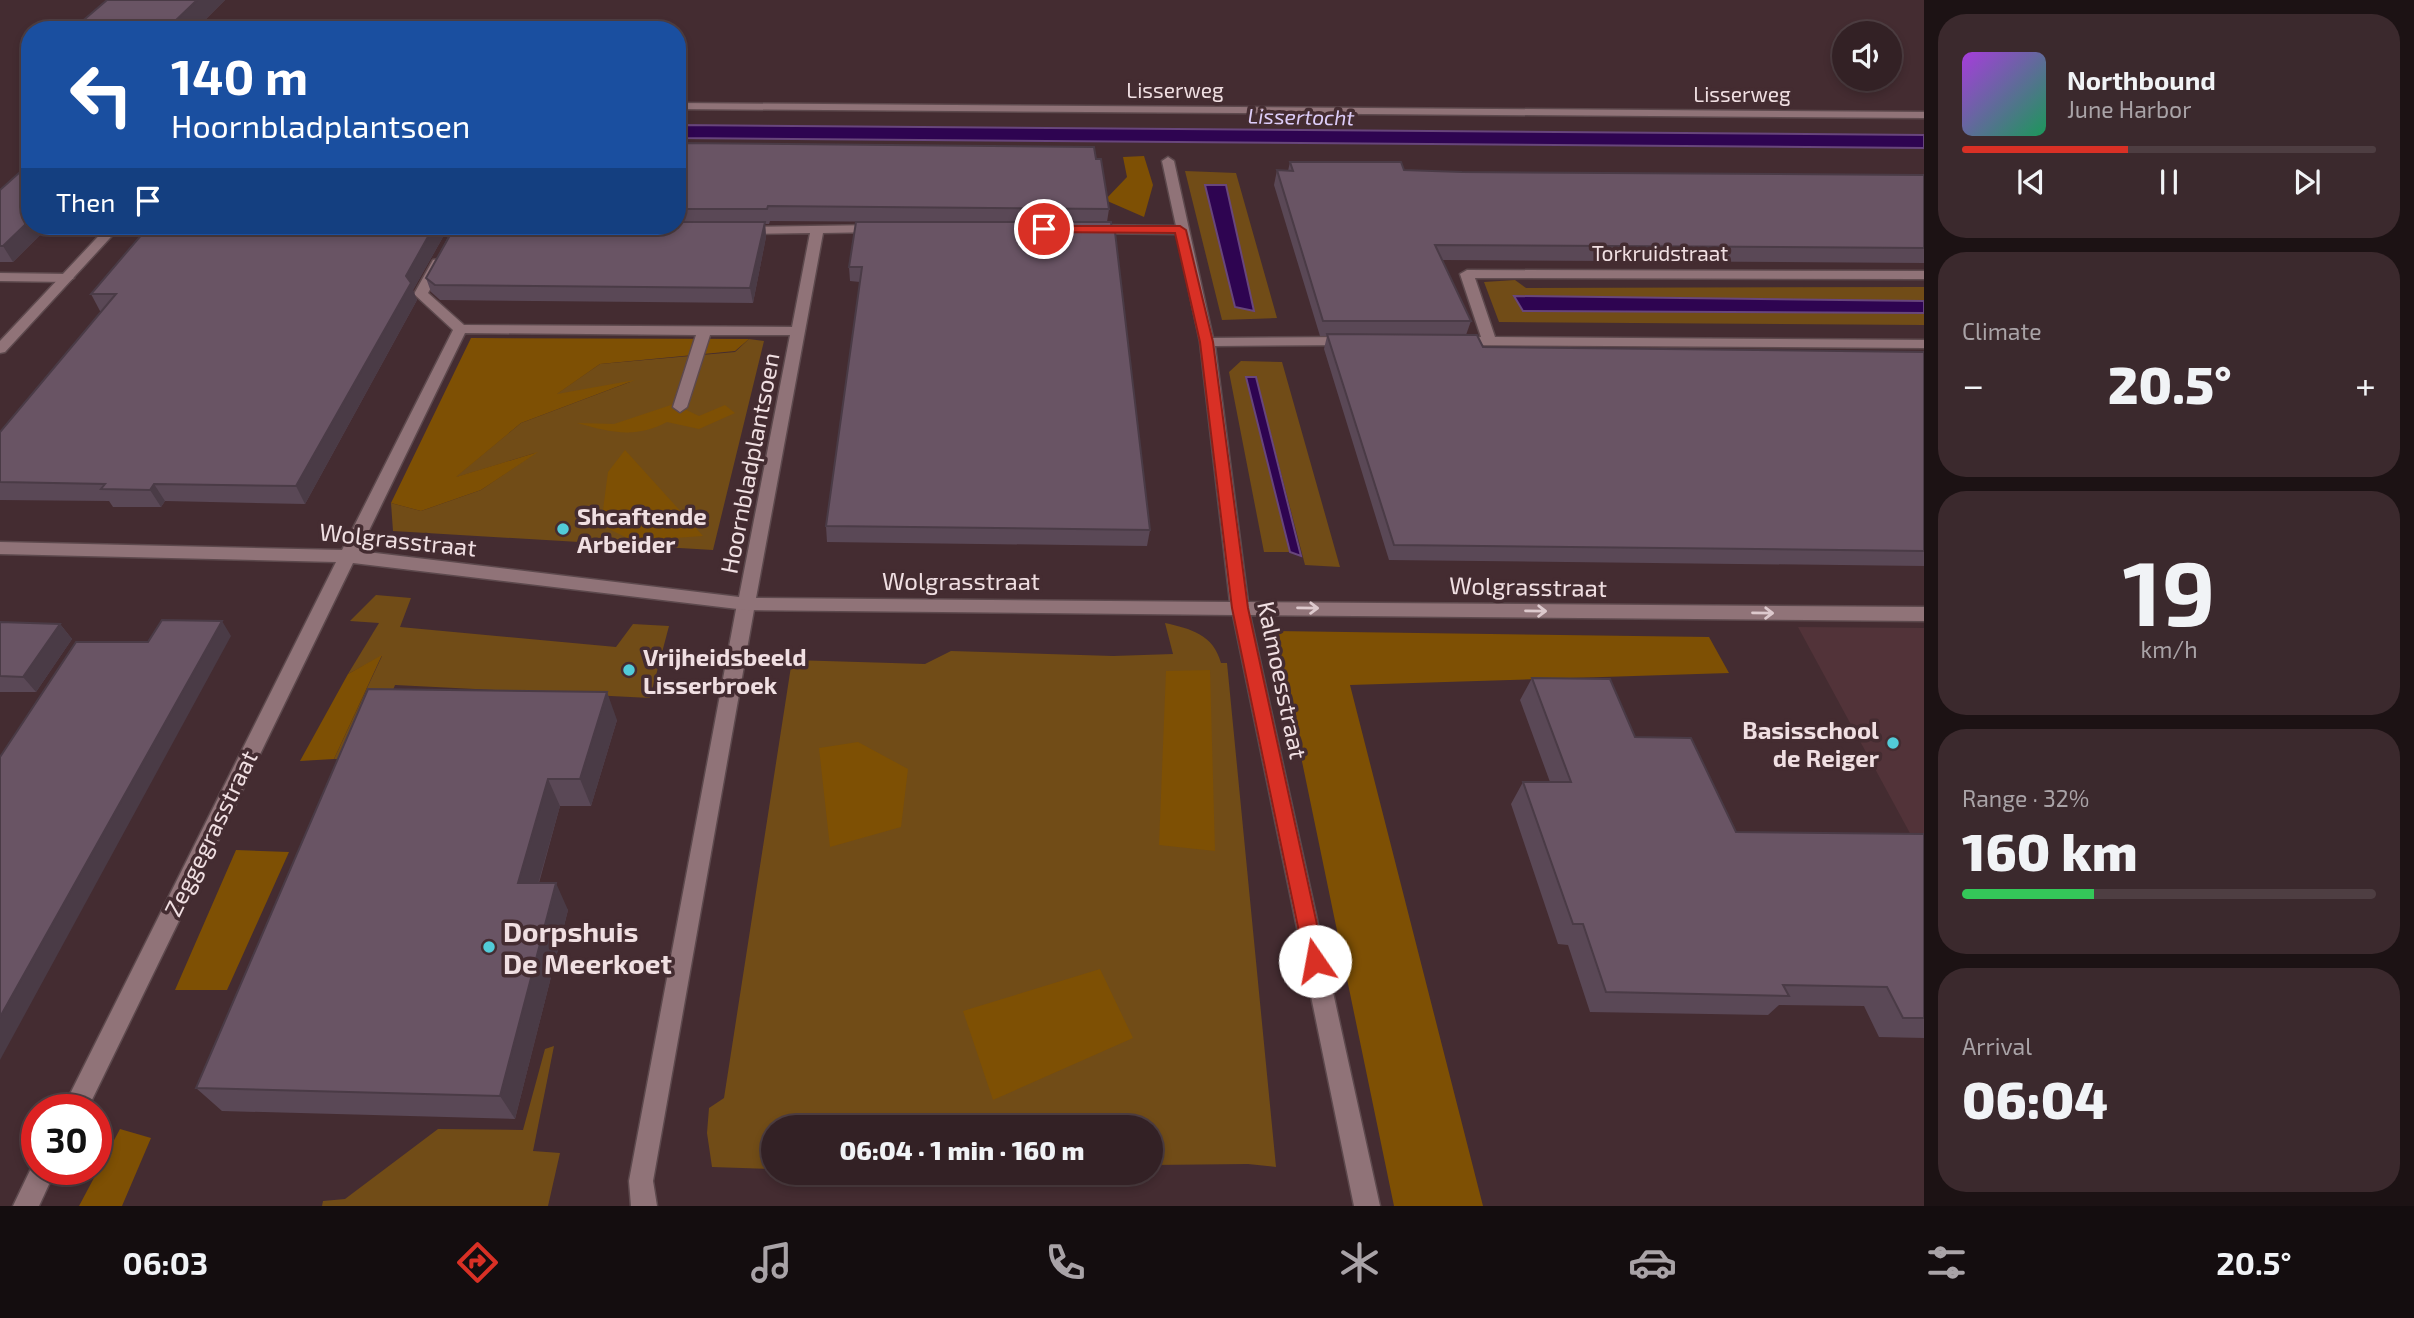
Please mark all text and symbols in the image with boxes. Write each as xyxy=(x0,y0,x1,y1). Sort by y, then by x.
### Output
map controls xyxy=(1832,21,1902,91)
button: sound xyxy=(1832,21,1902,91)
text: 140 m xyxy=(171,46,308,105)
icon: left xyxy=(56,49,147,140)
text: Northbound xyxy=(2067,64,2216,95)
street label: Lisserweg xyxy=(1126,77,1224,102)
street label: Lisserweg xyxy=(1693,81,1791,106)
text: June Harbor xyxy=(2067,95,2191,123)
water label: Lissertocht xyxy=(1247,103,1355,129)
text: Hoornbladplantsoen xyxy=(171,106,470,144)
icon: previous xyxy=(2012,163,2050,201)
icon: pause xyxy=(2150,163,2188,201)
icon: next xyxy=(2288,163,2326,201)
icon: arrive xyxy=(129,182,167,220)
text: Then xyxy=(56,186,115,217)
pin xyxy=(1014,199,1074,259)
icon: arrive xyxy=(1025,210,1063,248)
street label: Torkruidstraat xyxy=(1592,240,1728,265)
text: Climate xyxy=(1962,317,2042,345)
street label: Hoornbladplantsoen xyxy=(713,350,785,576)
text: 20.5° xyxy=(2108,352,2232,414)
text: − xyxy=(1962,361,1984,407)
text: + xyxy=(2355,361,2376,407)
place label: Shcaftende Arbeider xyxy=(577,501,707,558)
street label: Wolgrasstraat xyxy=(318,516,478,562)
marker: Shcaftende Arbeider xyxy=(555,521,571,537)
text: 19 xyxy=(2122,535,2216,644)
street label: Wolgrasstraat xyxy=(882,566,1040,595)
street label: Wolgrasstraat xyxy=(1449,570,1607,602)
street label: Kalmoesstraat xyxy=(1252,598,1314,762)
one-way arrow xyxy=(1297,602,1320,615)
one-way arrow xyxy=(1524,604,1547,618)
one-way arrow xyxy=(1752,606,1775,620)
text: km/h xyxy=(2140,635,2198,663)
place label: Vrijheidsbeeld Lisserbroek xyxy=(643,642,807,699)
marker: Vrijheidsbeeld Lisserbroek xyxy=(621,662,637,678)
place label: Basisschool de Reiger xyxy=(1742,715,1880,772)
marker: Basisschool de Reiger xyxy=(1885,735,1901,751)
street label: Zeggegrasstraat xyxy=(157,745,263,921)
text: Range · 32% xyxy=(1962,784,2089,812)
text: 160 km xyxy=(1962,819,2138,881)
place label: Dorpshuis De Meerkoet xyxy=(503,914,672,980)
position arrow xyxy=(1278,924,1352,998)
marker: Dorpshuis De Meerkoet xyxy=(481,939,497,955)
text: Arrival xyxy=(1962,1032,2032,1060)
text: 06:04 xyxy=(1962,1067,2108,1129)
speed limit sign: 30 xyxy=(21,1094,112,1185)
text: 06:04 · 1 min · 160 m xyxy=(840,1134,1084,1165)
icon: directions xyxy=(453,1238,502,1287)
icon: music xyxy=(747,1238,796,1287)
icon: phone xyxy=(1041,1238,1090,1287)
icon: climate xyxy=(1335,1238,1384,1287)
icon: car xyxy=(1628,1238,1677,1287)
icon: filters xyxy=(1922,1238,1971,1287)
text: 06:03 xyxy=(122,1243,208,1281)
text: 20.5° xyxy=(2216,1243,2291,1281)

